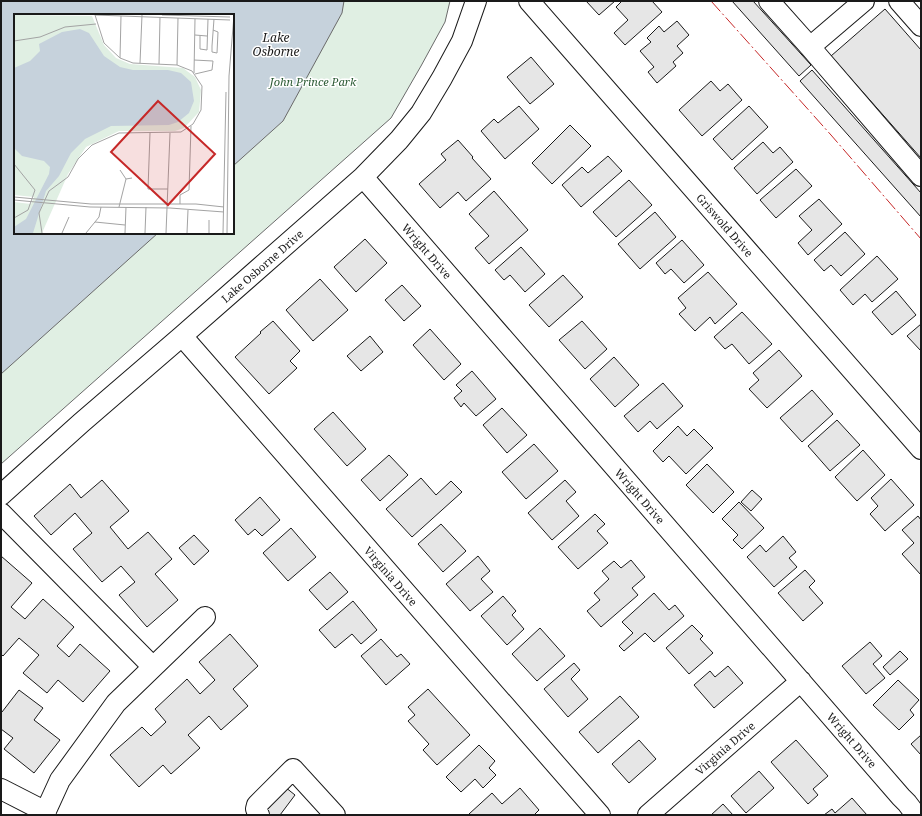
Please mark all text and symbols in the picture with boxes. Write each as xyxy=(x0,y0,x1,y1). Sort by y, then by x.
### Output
inset map xyxy=(14,14,234,234)
water label: Lake Osborne xyxy=(253,29,299,60)
park label: John Prince Park xyxy=(268,74,357,89)
street label: Griswold Drive xyxy=(693,190,757,260)
street label: Wright Drive xyxy=(399,220,455,282)
street label: Lake Osborne Drive xyxy=(218,226,306,306)
street label: Wright Drive xyxy=(612,465,668,527)
street label: Virginia Drive xyxy=(361,543,421,609)
street label: Wright Drive xyxy=(824,709,880,771)
street label: Virginia Drive xyxy=(692,718,758,778)

